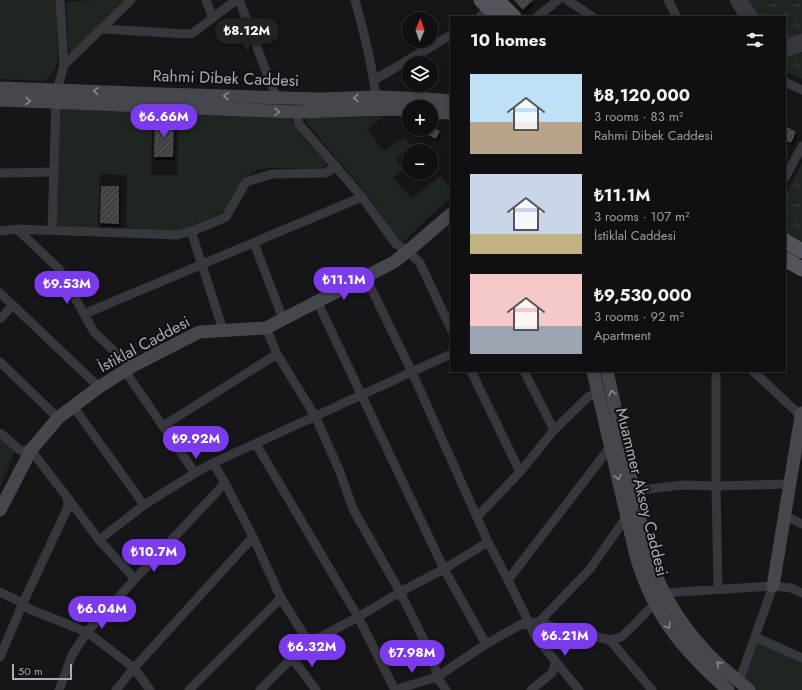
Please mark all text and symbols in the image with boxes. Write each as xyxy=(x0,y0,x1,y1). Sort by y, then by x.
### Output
north arrow xyxy=(402,12,438,48)
map controls xyxy=(402,12,438,180)
pin: ₺8.12M xyxy=(214,18,280,52)
text: ₺8.12M xyxy=(224,21,270,40)
text: 10 homes xyxy=(470,28,546,52)
icon: filters xyxy=(744,29,766,51)
button: layers xyxy=(402,56,438,92)
street label: Rahmi Dibek Caddesi xyxy=(152,64,300,92)
text: ₺8,120,000 xyxy=(594,83,690,107)
one-way arrow xyxy=(93,87,99,96)
icon: home xyxy=(502,90,550,138)
one-way arrow xyxy=(223,92,229,100)
one-way arrow xyxy=(353,94,359,102)
one-way arrow xyxy=(25,97,31,105)
button: + xyxy=(402,100,438,136)
pin: ₺6.66M xyxy=(131,104,197,138)
text: ₺6.66M xyxy=(139,107,189,126)
one-way arrow xyxy=(274,107,280,116)
text: 3 rooms · 83 m² xyxy=(594,107,683,126)
text: Rahmi Dibek Caddesi xyxy=(594,126,713,145)
button: − xyxy=(402,144,438,180)
text: ₺11.1M xyxy=(594,183,650,207)
icon: home xyxy=(502,190,550,238)
text: 3 rooms · 107 m² xyxy=(594,207,690,226)
text: İstiklal Caddesi xyxy=(594,226,676,245)
pin: ₺11.1M xyxy=(311,267,377,301)
text: ₺11.1M xyxy=(322,270,366,289)
pin: ₺9.53M xyxy=(34,271,100,305)
text: ₺9.53M xyxy=(43,274,91,293)
text: ₺9,530,000 xyxy=(594,283,691,307)
icon: home xyxy=(502,290,550,338)
text: 3 rooms · 92 m² xyxy=(594,307,684,326)
street label: İstiklal Caddesi xyxy=(94,310,194,378)
text: Apartment xyxy=(594,326,651,345)
one-way arrow xyxy=(608,390,616,396)
street label: Muammer Aksoy Caddesi xyxy=(610,405,674,579)
pin: ₺9.92M xyxy=(163,426,229,460)
text: ₺9.92M xyxy=(172,429,220,448)
one-way arrow xyxy=(613,473,622,480)
pin: ₺10.7M xyxy=(121,539,187,573)
text: ₺10.7M xyxy=(131,542,177,561)
pin: ₺6.04M xyxy=(69,596,135,630)
text: ₺6.04M xyxy=(77,599,127,618)
one-way arrow xyxy=(663,621,670,628)
pin: ₺6.21M xyxy=(532,623,598,657)
text: ₺6.21M xyxy=(541,626,589,645)
pin: ₺6.32M xyxy=(279,634,345,668)
text: ₺6.32M xyxy=(288,637,336,656)
pin: ₺7.98M xyxy=(379,640,445,674)
text: ₺7.98M xyxy=(389,643,435,662)
scale bar xyxy=(12,662,72,681)
one-way arrow xyxy=(716,662,724,669)
text: 50 m xyxy=(18,663,43,679)

